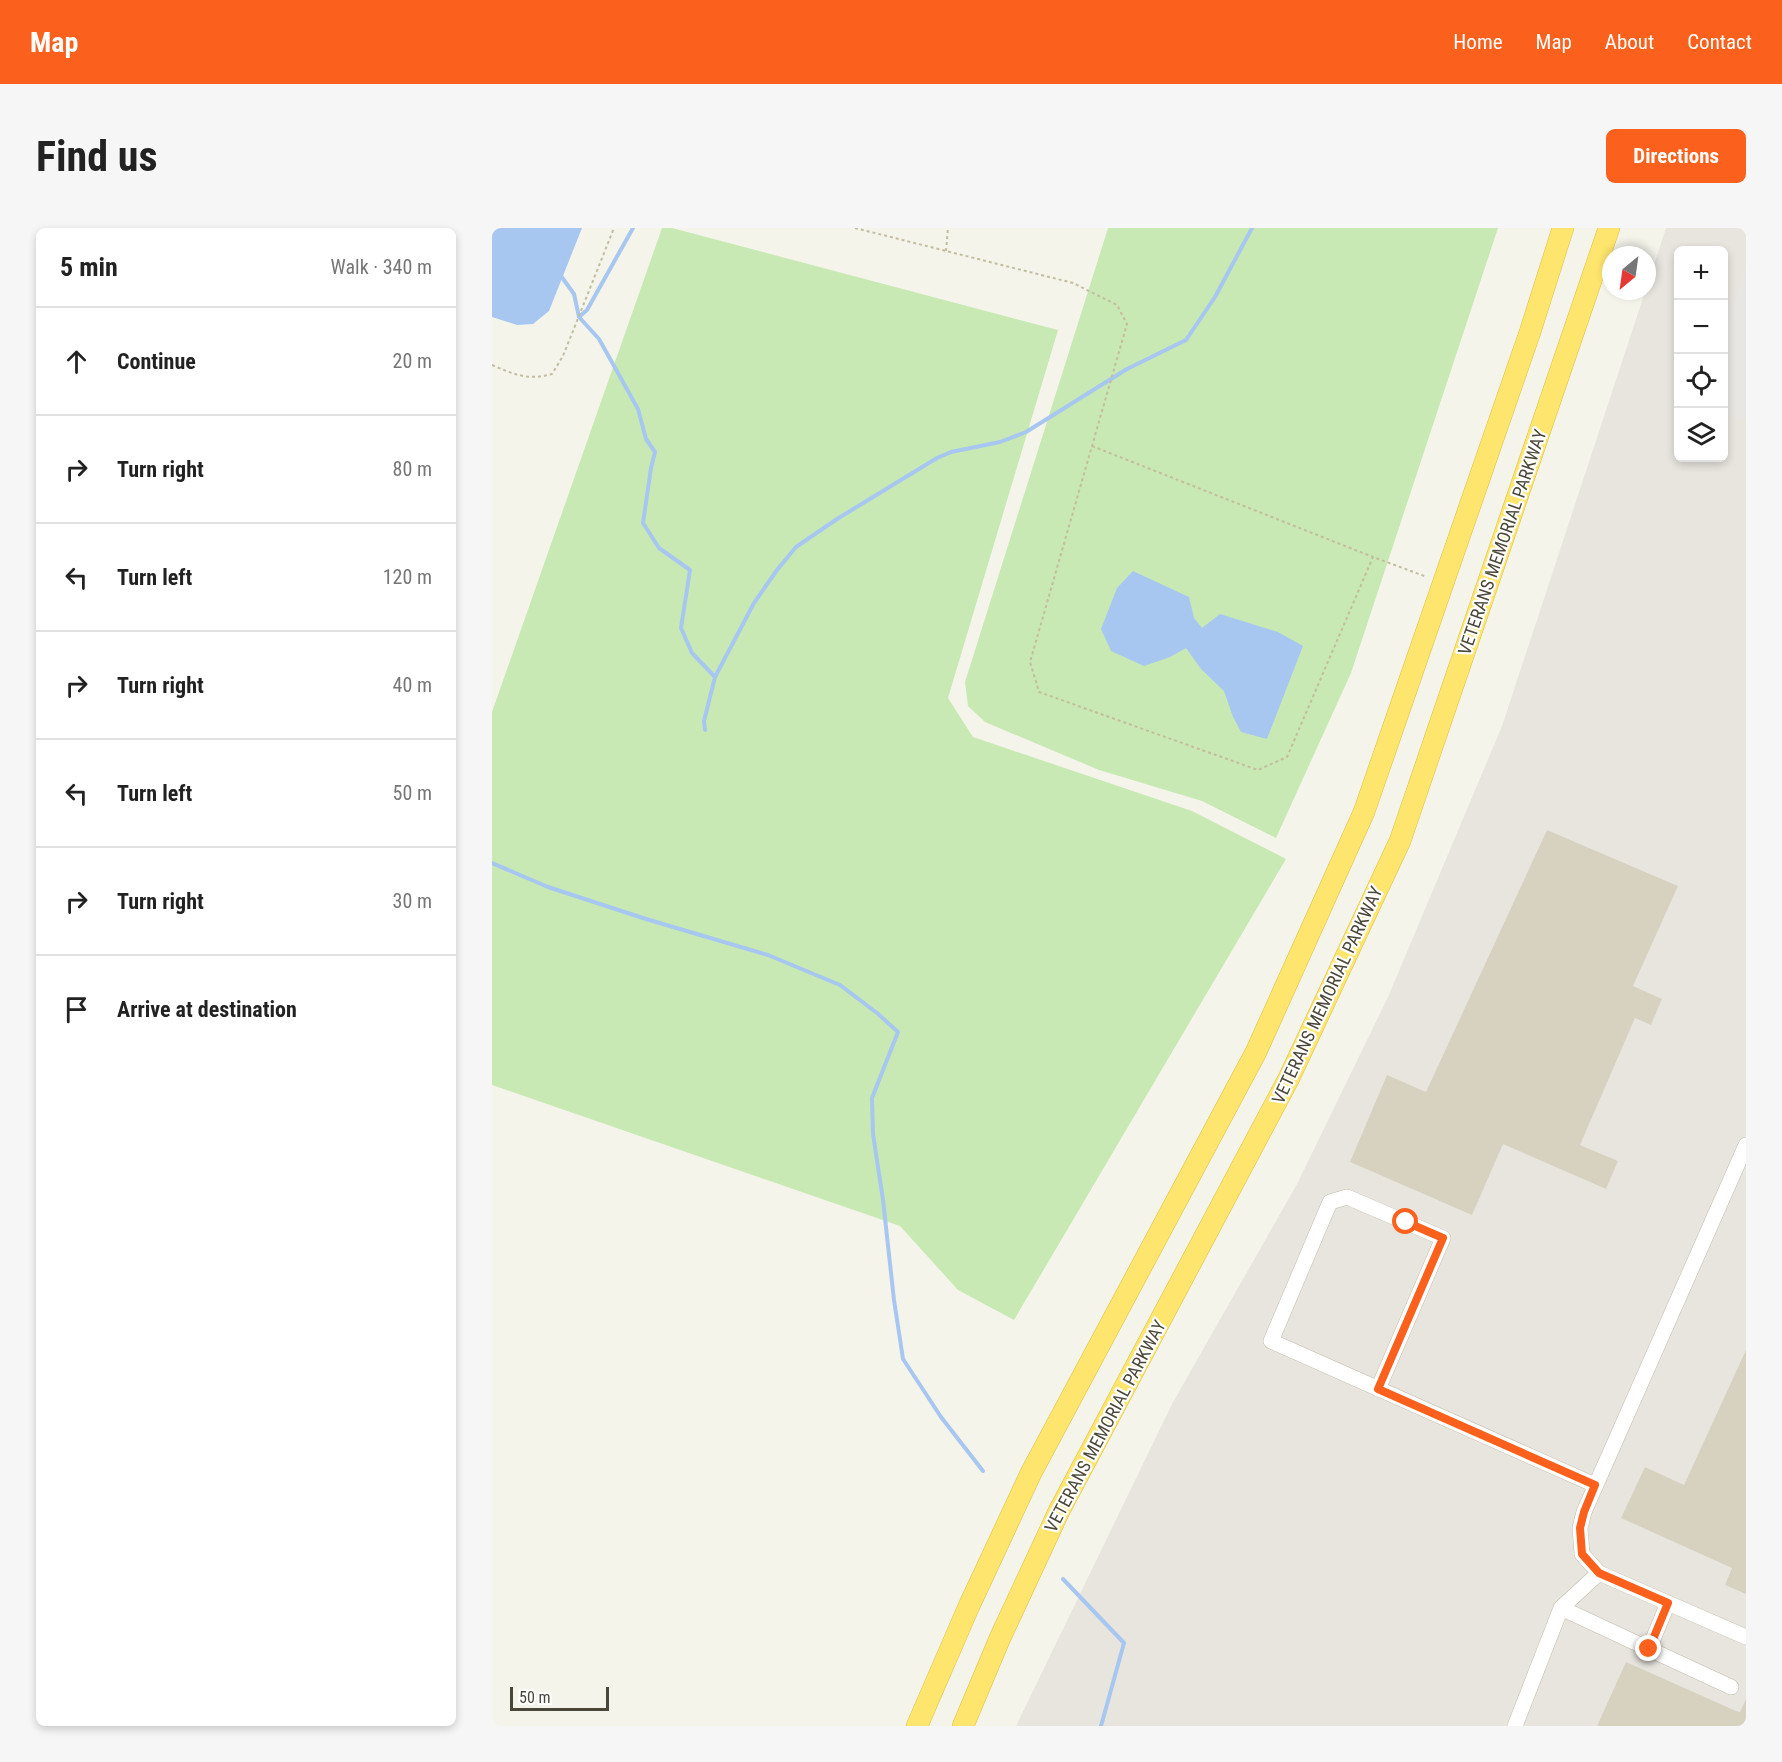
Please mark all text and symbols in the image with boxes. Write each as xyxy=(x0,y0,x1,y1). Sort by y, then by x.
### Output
text: Map xyxy=(30,26,78,59)
text: Home xyxy=(1453,30,1503,54)
text: Map xyxy=(1536,30,1572,54)
text: About xyxy=(1605,30,1654,54)
text: Contact xyxy=(1687,30,1752,54)
button: Directions xyxy=(1606,129,1746,183)
text: Find us xyxy=(36,132,157,181)
north arrow xyxy=(1602,246,1656,300)
map controls xyxy=(1674,246,1728,462)
button: + xyxy=(1674,246,1728,300)
text: 5 min xyxy=(60,252,118,282)
text: Walk · 340 m xyxy=(331,255,432,279)
button: − xyxy=(1674,300,1728,354)
icon: ahead xyxy=(60,345,93,378)
text: Continue xyxy=(117,349,196,374)
text: 20 m xyxy=(393,349,432,373)
button: locate xyxy=(1674,354,1728,408)
button: layers xyxy=(1674,408,1728,462)
street label: VETERANS MEMORIAL PARKWAY xyxy=(1453,426,1551,658)
icon: right xyxy=(60,453,93,486)
text: Turn right xyxy=(117,457,204,482)
text: 80 m xyxy=(393,457,432,481)
icon: left xyxy=(60,561,93,594)
text: Turn left xyxy=(117,565,192,590)
text: 120 m xyxy=(383,565,432,589)
icon: right xyxy=(60,669,93,702)
text: Turn right xyxy=(117,673,204,698)
text: 40 m xyxy=(393,673,432,697)
icon: left xyxy=(60,777,93,810)
text: Turn left xyxy=(117,781,192,806)
text: 50 m xyxy=(393,781,432,805)
street label: VETERANS MEMORIAL PARKWAY xyxy=(1267,883,1387,1107)
icon: right xyxy=(60,885,93,918)
text: Turn right xyxy=(117,889,204,914)
text: 30 m xyxy=(393,889,432,913)
icon: arrive xyxy=(60,993,93,1026)
text: Arrive at destination xyxy=(117,997,297,1022)
route start xyxy=(1392,1208,1418,1234)
street label: VETERANS MEMORIAL PARKWAY xyxy=(1040,1316,1170,1536)
route end xyxy=(1635,1635,1661,1661)
scale bar xyxy=(510,1684,609,1712)
text: 50 m xyxy=(519,1688,551,1707)

